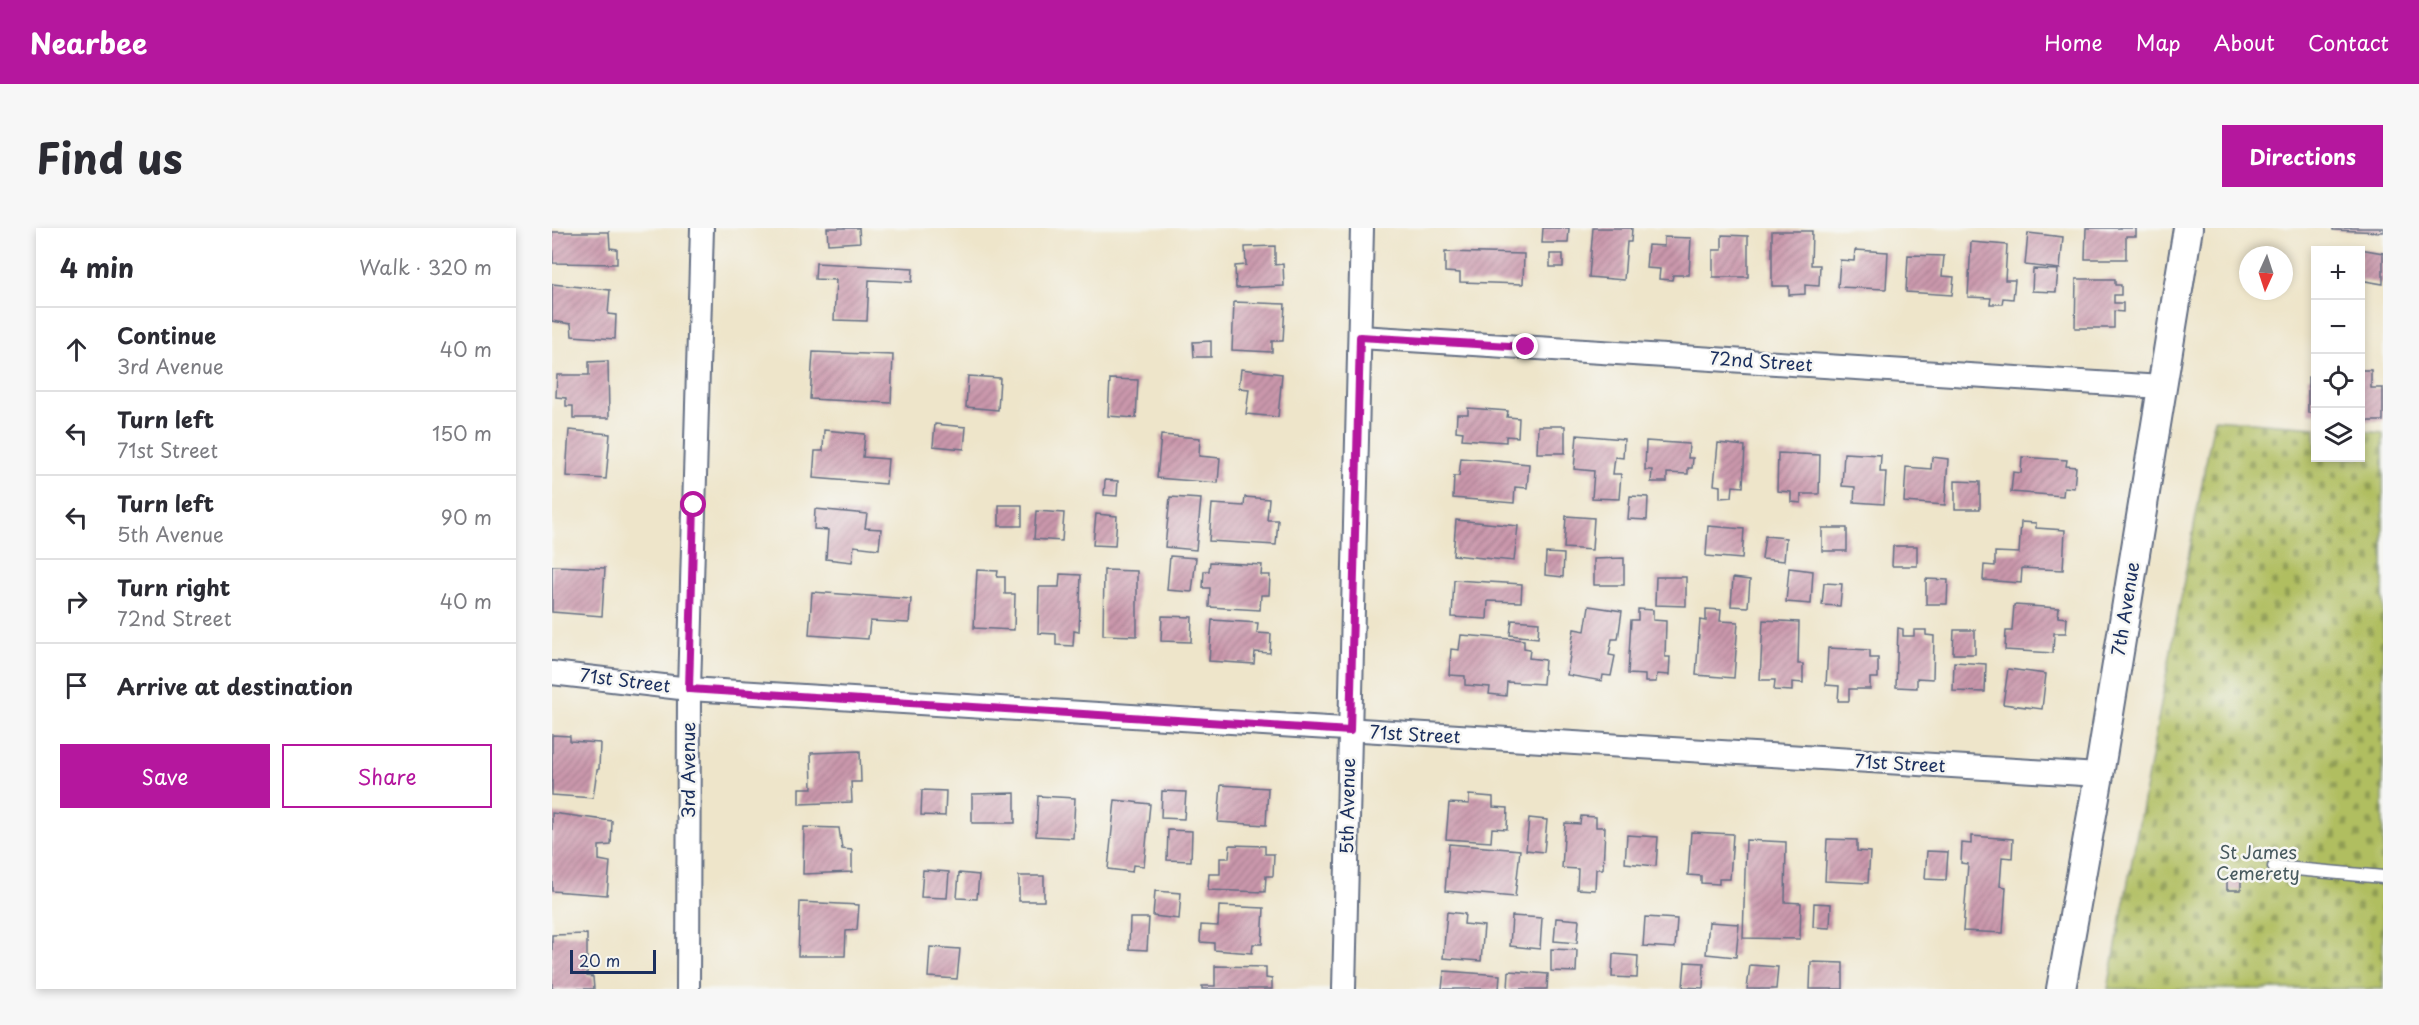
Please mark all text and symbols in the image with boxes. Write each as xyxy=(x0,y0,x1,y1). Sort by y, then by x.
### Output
text: Nearbee xyxy=(30,21,147,64)
text: Home xyxy=(2044,26,2103,58)
text: Map xyxy=(2136,26,2181,58)
text: About xyxy=(2214,26,2275,58)
text: Contact xyxy=(2308,26,2389,58)
text: Find us xyxy=(36,125,183,188)
button: Directions xyxy=(2222,125,2383,187)
north arrow xyxy=(2239,246,2293,300)
map controls xyxy=(2311,246,2365,462)
button: + xyxy=(2311,246,2365,300)
text: 4 min xyxy=(60,248,134,287)
text: Walk · 320 m xyxy=(359,252,492,282)
button: − xyxy=(2311,300,2365,354)
text: Continue xyxy=(117,318,216,351)
icon: ahead xyxy=(60,333,93,366)
route end xyxy=(1512,333,1538,359)
text: 40 m xyxy=(440,334,492,364)
street label: 72nd Street xyxy=(1709,343,1814,378)
text: 3rd Avenue xyxy=(117,351,224,381)
button: locate xyxy=(2311,354,2365,408)
text: Turn left xyxy=(117,402,214,435)
button: layers xyxy=(2311,408,2365,462)
icon: left xyxy=(60,417,93,450)
text: 150 m xyxy=(432,418,492,448)
text: 71st Street xyxy=(117,435,218,465)
text: Turn left xyxy=(117,486,214,519)
route start xyxy=(680,491,706,517)
icon: left xyxy=(60,501,93,534)
text: 90 m xyxy=(441,502,492,532)
text: 5th Avenue xyxy=(117,519,224,549)
street label: 7th Avenue xyxy=(2104,560,2145,658)
text: Turn right xyxy=(117,570,230,603)
icon: right xyxy=(60,585,93,618)
text: 40 m xyxy=(440,586,492,616)
text: 72nd Street xyxy=(117,603,232,633)
street label: 71st Street xyxy=(578,661,672,698)
icon: arrive xyxy=(60,669,93,702)
text: Arrive at destination xyxy=(117,669,353,702)
street label: 71st Street xyxy=(1369,718,1461,749)
street label: 3rd Avenue xyxy=(674,722,701,818)
button: Save xyxy=(60,744,270,808)
button: Share xyxy=(282,744,492,808)
street label: 71st Street xyxy=(1854,747,1946,778)
street label: 5th Avenue xyxy=(1332,757,1361,854)
park label: St James Cemerety xyxy=(2216,838,2300,886)
scale bar xyxy=(570,947,656,974)
text: 20 m xyxy=(579,948,620,972)

